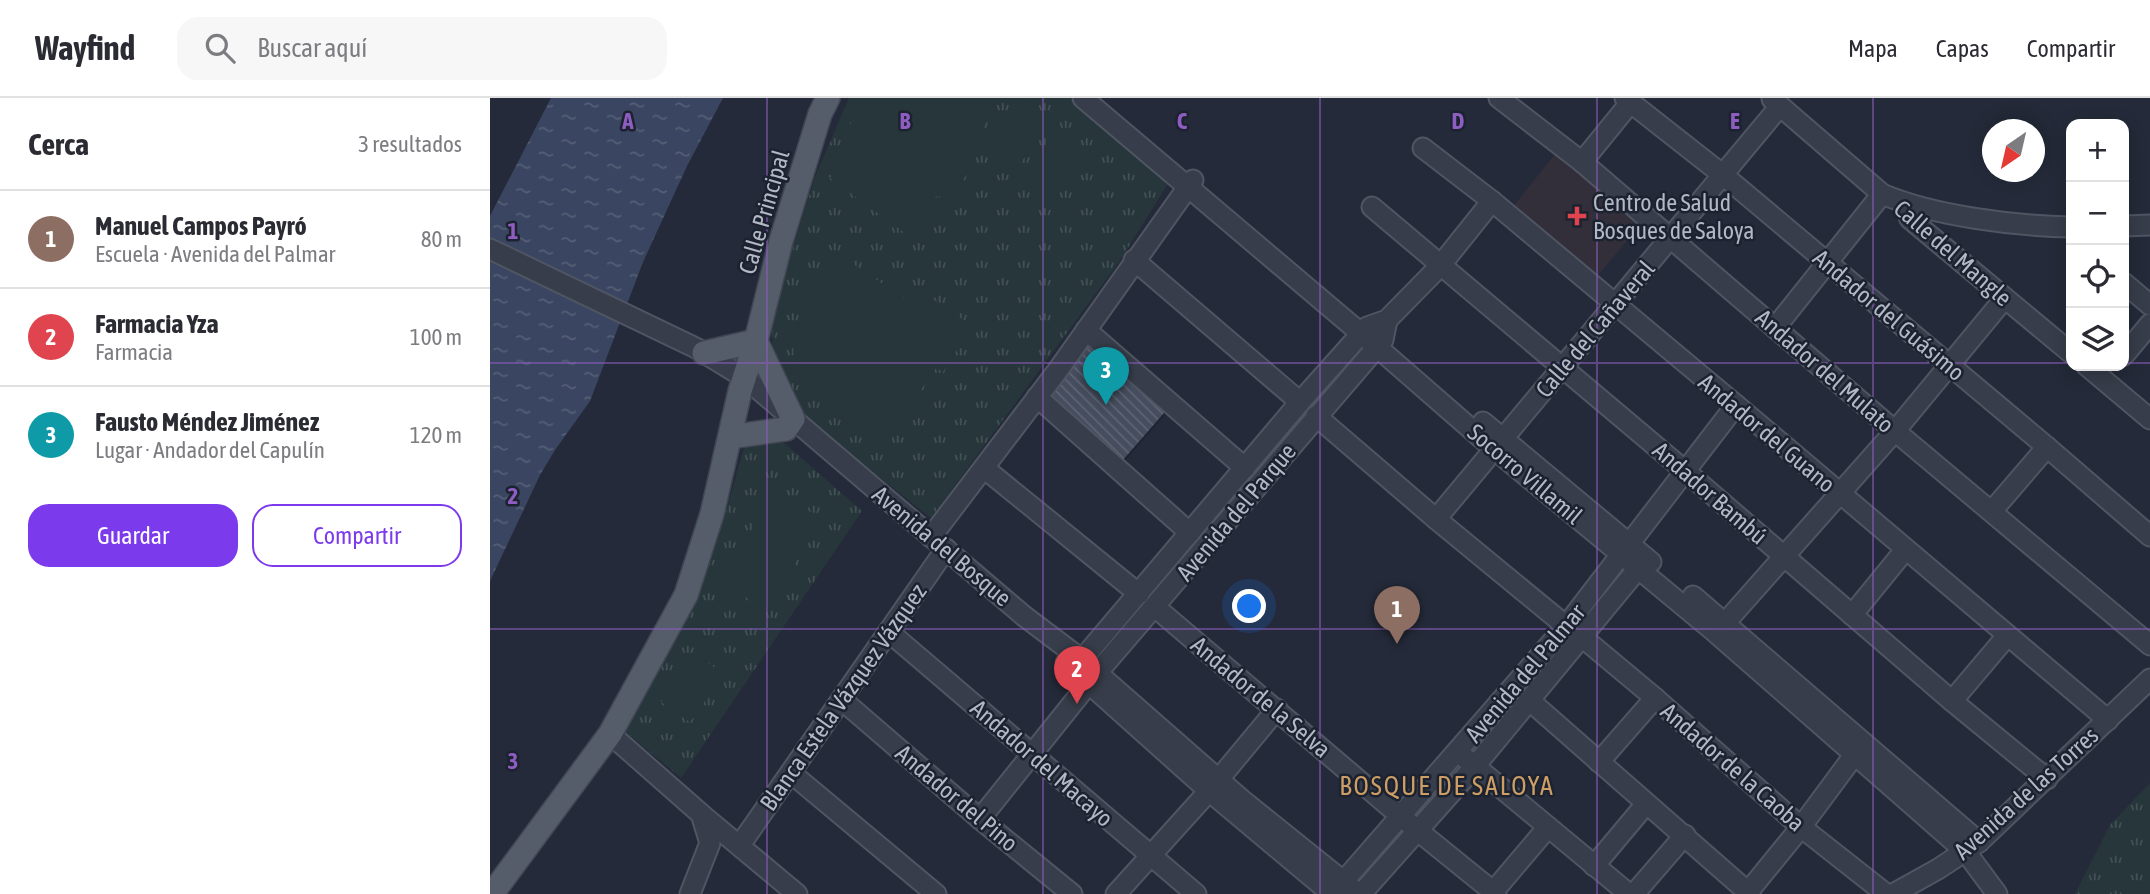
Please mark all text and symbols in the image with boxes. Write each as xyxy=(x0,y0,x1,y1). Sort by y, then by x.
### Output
search box xyxy=(177,17,667,80)
text: Wayfind xyxy=(35,29,135,67)
icon: search xyxy=(201,29,239,67)
text: Buscar aquí xyxy=(257,33,367,63)
text: Mapa xyxy=(1848,35,1898,62)
text: Capas xyxy=(1936,35,1989,62)
text: Compartir xyxy=(2027,35,2115,62)
text: A xyxy=(621,108,634,134)
text: B xyxy=(900,108,911,134)
text: C xyxy=(1177,108,1188,134)
text: D xyxy=(1452,108,1465,134)
text: E xyxy=(1730,108,1740,134)
north arrow xyxy=(1982,119,2045,182)
map controls xyxy=(2066,119,2129,371)
button: + xyxy=(2066,119,2129,182)
text: Cerca xyxy=(28,127,89,161)
text: 3 resultados xyxy=(358,131,462,157)
street label: Calle Principal xyxy=(733,146,795,277)
button: − xyxy=(2066,182,2129,245)
place label: Centro de Salud Bosques de Saloya xyxy=(1593,189,1755,244)
street label: Calle del Mangle xyxy=(1889,195,2017,311)
marker: Centro de Salud Bosques de Saloya xyxy=(1567,206,1587,226)
text: Manuel Campos Payró xyxy=(95,211,307,241)
text: 1 xyxy=(508,218,519,244)
text: 1 xyxy=(46,226,56,252)
text: 80 m xyxy=(421,226,462,252)
text: Escuela · Avenida del Palmar xyxy=(95,241,335,267)
street label: Andador del Guásimo xyxy=(1808,244,1970,386)
button: locate xyxy=(2066,245,2129,308)
street label: Calle del Cañaveral xyxy=(1530,255,1660,403)
street label: Andador del Mulato xyxy=(1750,304,1900,438)
button: layers xyxy=(2066,308,2129,371)
text: Farmacia Yza xyxy=(95,309,219,339)
text: 2 xyxy=(46,324,56,350)
text: 100 m xyxy=(410,324,462,350)
text: Farmacia xyxy=(95,339,173,365)
pin: 3 xyxy=(1083,347,1129,405)
street label: Andador del Guano xyxy=(1693,368,1841,498)
text: Fausto Méndez Jiménez xyxy=(95,407,319,437)
street label: Socorro Villamil xyxy=(1462,418,1588,530)
text: 3 xyxy=(46,422,56,448)
text: 120 m xyxy=(410,422,462,448)
street label: Andador Bambú xyxy=(1648,436,1772,550)
text: Lugar · Andador del Capulín xyxy=(95,437,325,463)
street label: Avenida del Parque xyxy=(1171,438,1301,586)
street label: Avenida del Bosque xyxy=(867,480,1017,612)
text: 2 xyxy=(508,483,518,509)
button: Guardar xyxy=(28,504,238,567)
button: Compartir xyxy=(252,504,462,567)
street label: Blanca Estela Vázquez Vázquez xyxy=(754,578,932,816)
pin: 1 xyxy=(1374,586,1420,644)
your location xyxy=(1232,589,1266,623)
street label: Avenida del Palmar xyxy=(1460,598,1591,747)
street label: Andador de la Selva xyxy=(1186,631,1336,763)
pin: 2 xyxy=(1054,646,1100,704)
street label: Andador del Macayo xyxy=(966,694,1118,832)
street label: Andador de la Caoba xyxy=(1656,697,1810,837)
street label: Avenida de las Torres xyxy=(1949,721,2103,865)
street label: Andador del Pino xyxy=(891,739,1023,857)
text: 3 xyxy=(508,748,518,774)
district label: BOSQUE DE SALOYA xyxy=(1339,771,1555,801)

